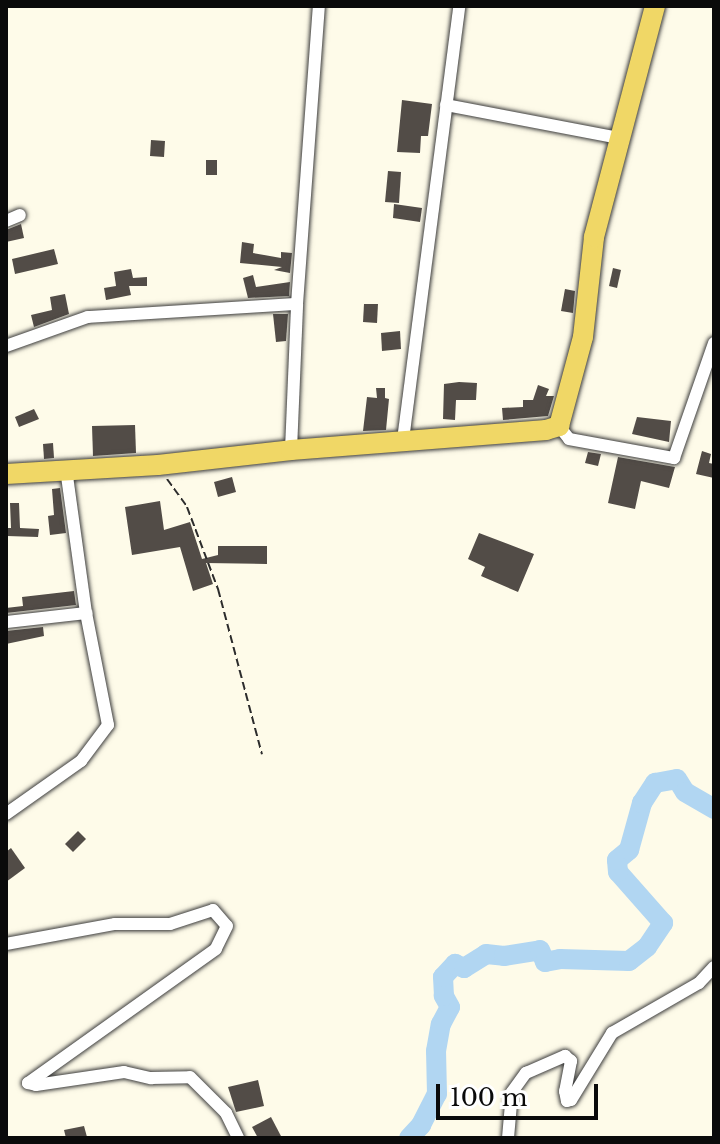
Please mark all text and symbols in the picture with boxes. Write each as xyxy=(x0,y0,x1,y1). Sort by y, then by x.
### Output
scale bar xyxy=(440,1068,602,1118)
text: 100 m xyxy=(450,1083,528,1112)

